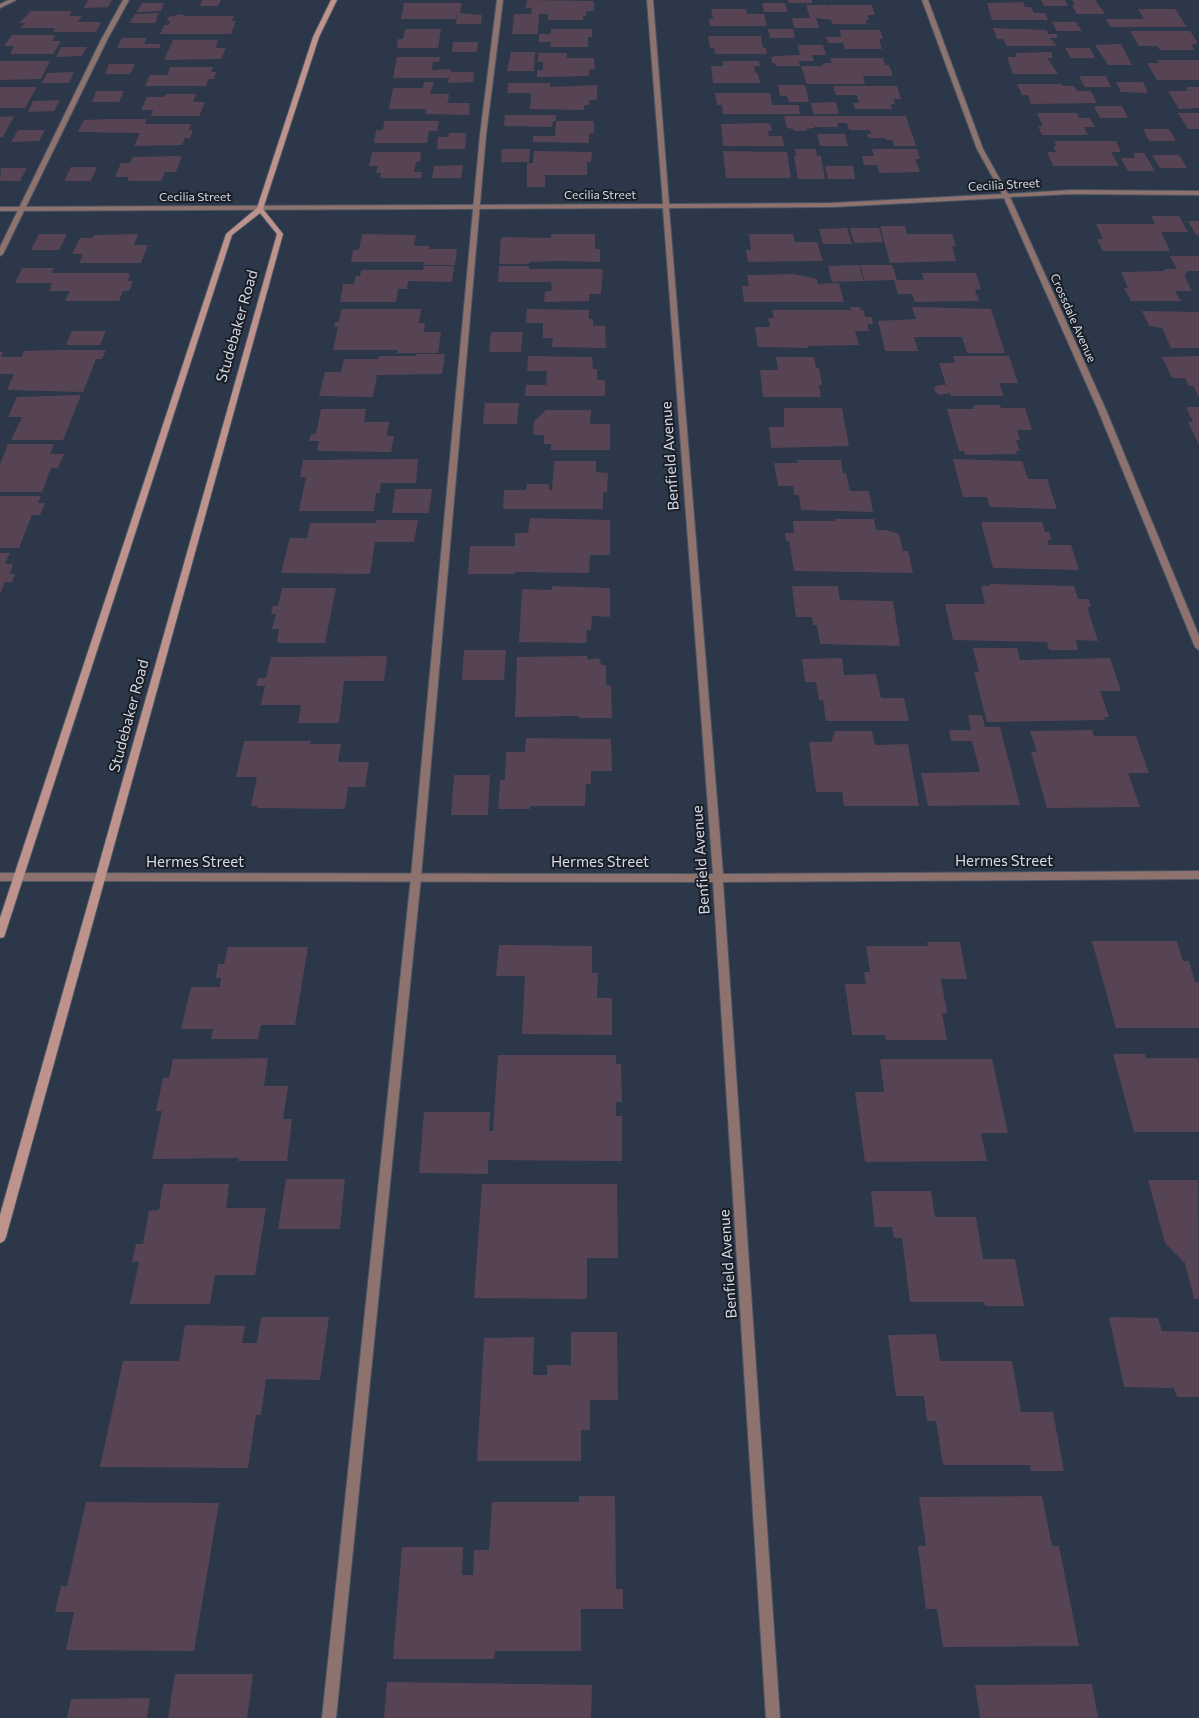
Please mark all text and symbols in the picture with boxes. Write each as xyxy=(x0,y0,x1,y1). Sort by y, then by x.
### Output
street label: Cecilia Street xyxy=(968,175,1040,193)
street label: Cecilia Street xyxy=(564,187,636,201)
street label: Cecilia Street xyxy=(159,189,231,203)
street label: Studebaker Road xyxy=(211,267,261,384)
street label: Crossdale Avenue xyxy=(1048,271,1100,364)
street label: Benfield Avenue xyxy=(656,401,682,511)
street label: Studebaker Road xyxy=(104,657,152,774)
street label: Benfield Avenue xyxy=(687,805,713,915)
street label: Hermes Street xyxy=(955,851,1053,869)
street label: Hermes Street xyxy=(146,852,244,870)
street label: Hermes Street xyxy=(551,852,649,870)
street label: Benfield Avenue xyxy=(714,1209,740,1319)

